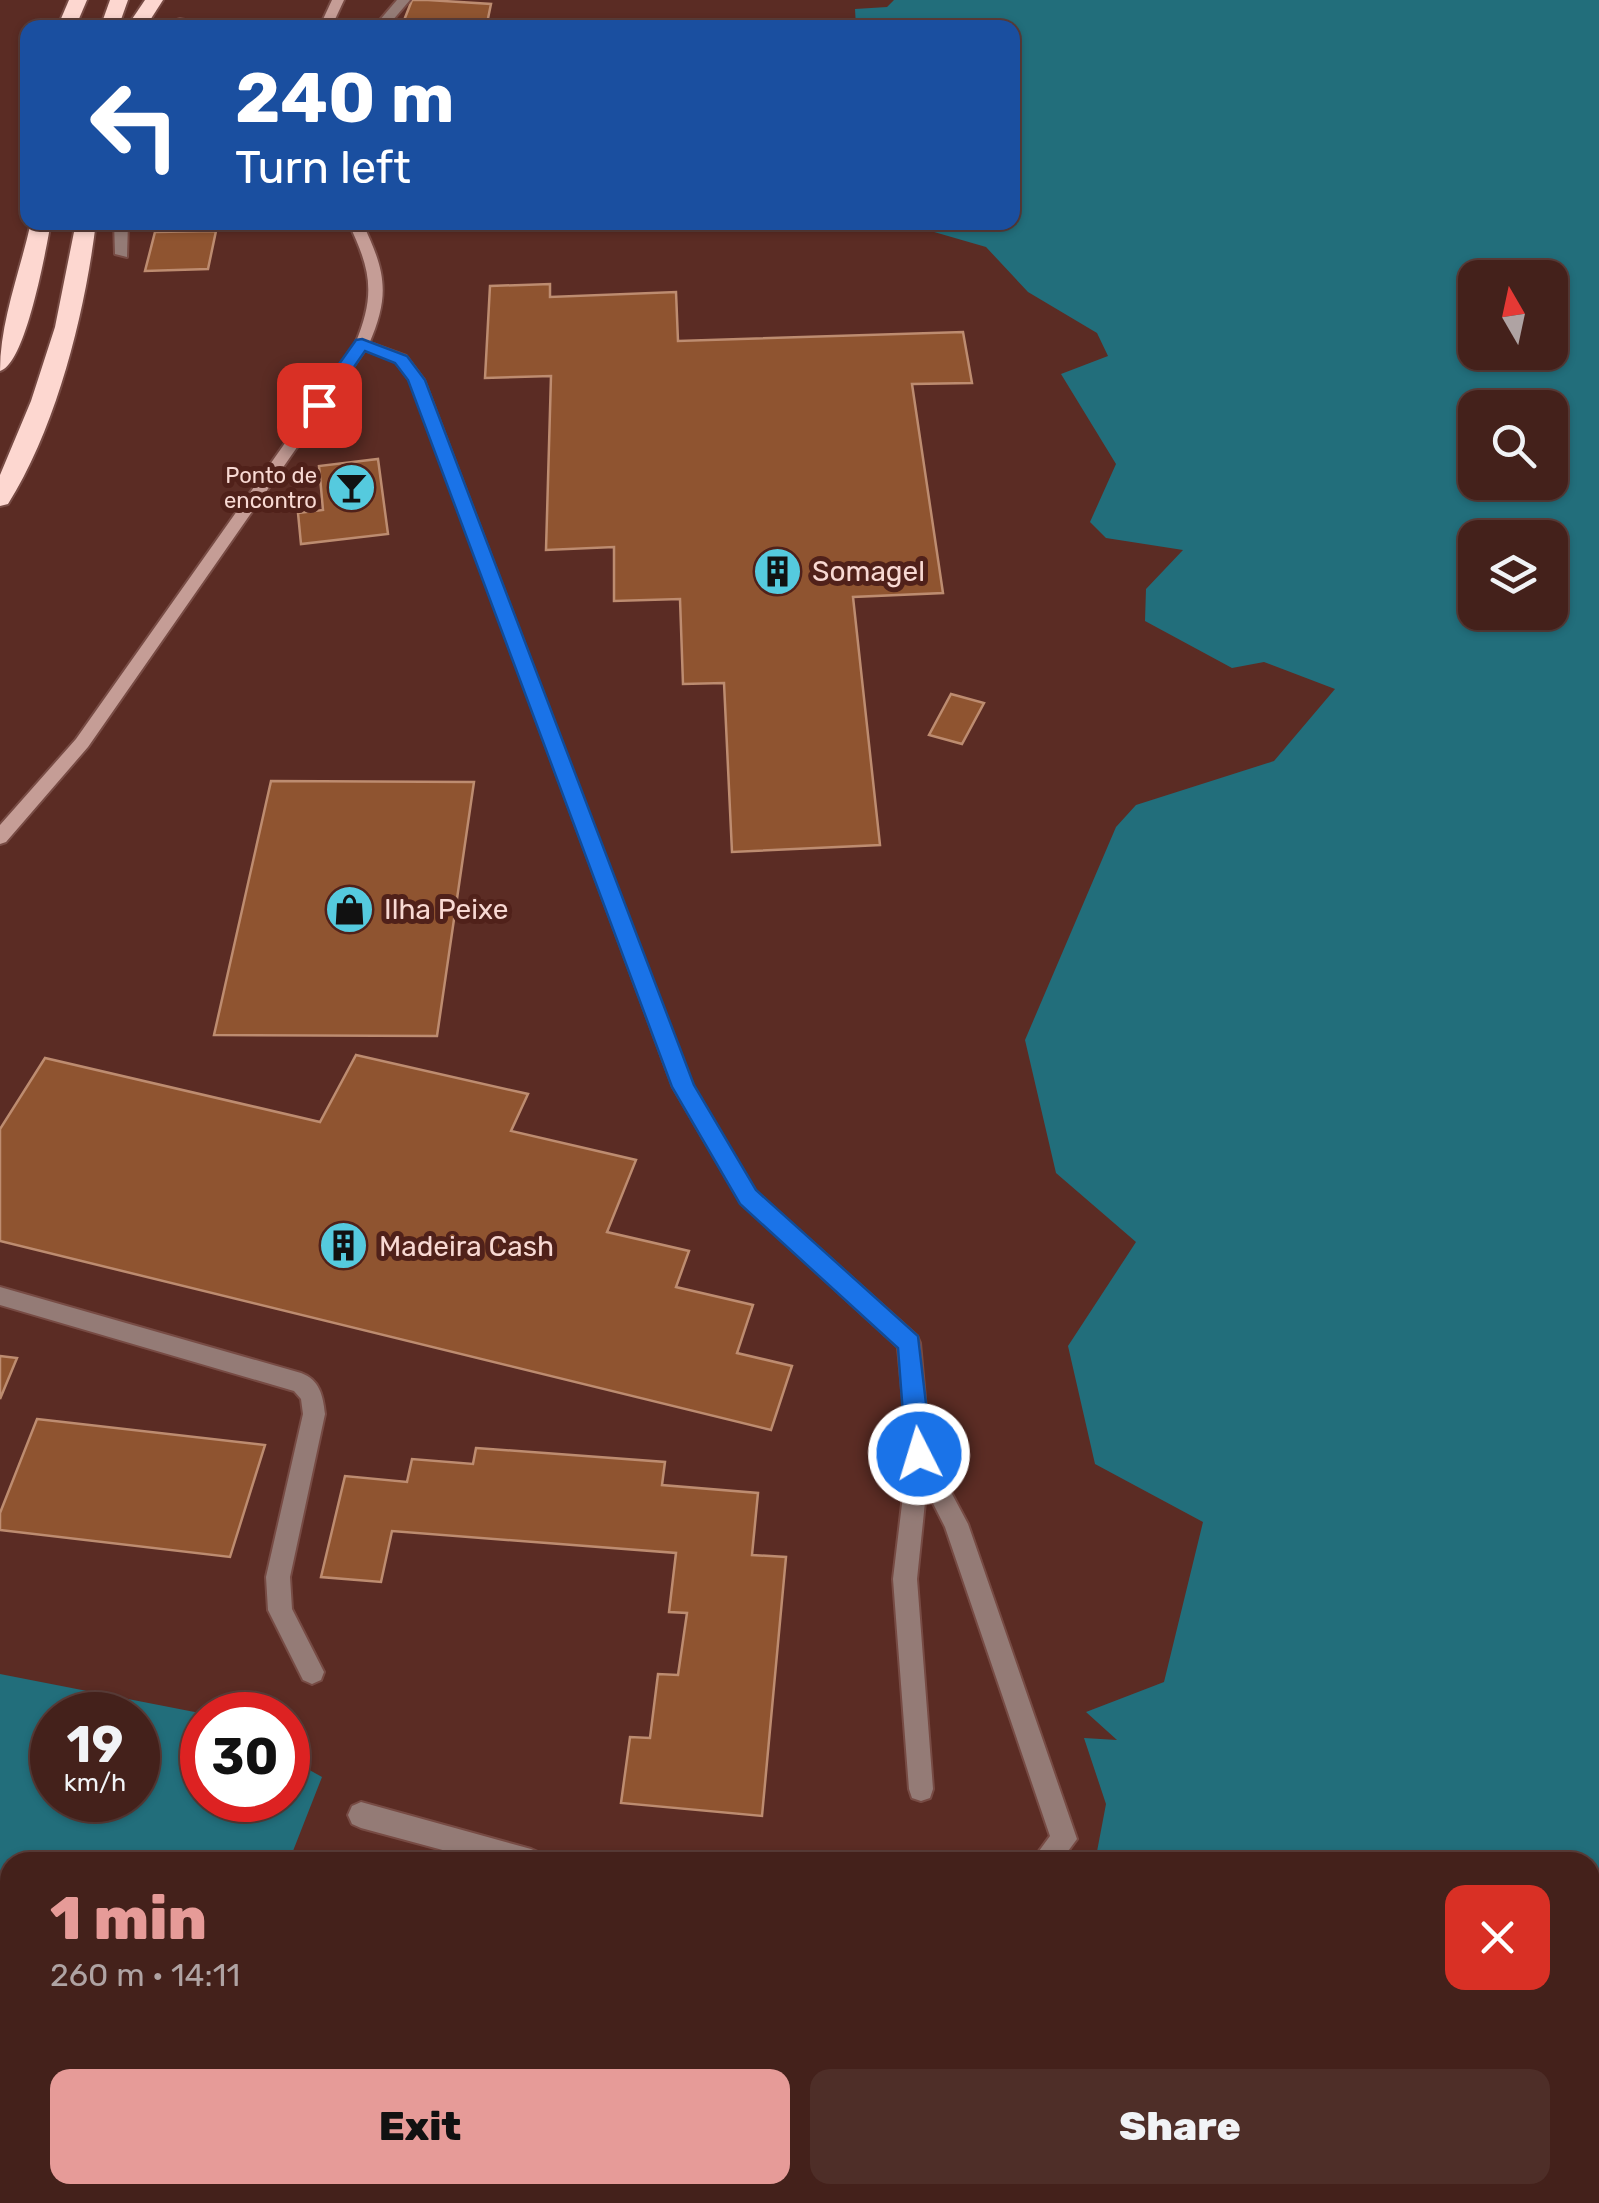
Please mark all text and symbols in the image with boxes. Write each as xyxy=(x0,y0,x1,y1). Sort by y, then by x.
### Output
text: 240 m xyxy=(235,57,455,140)
icon: left xyxy=(70,60,200,190)
text: Turn left xyxy=(235,141,411,194)
north arrow xyxy=(1458,260,1568,370)
map controls xyxy=(1458,260,1568,630)
pin xyxy=(277,363,362,448)
icon: arrive xyxy=(292,378,347,433)
button: search xyxy=(1458,390,1568,500)
place label: Ponto de encontro xyxy=(224,462,317,514)
bar icon: Ponto de encontro xyxy=(326,462,378,514)
button: layers xyxy=(1458,520,1568,630)
building icon: Somagel xyxy=(751,545,803,597)
place label: Somagel xyxy=(812,555,925,588)
shop icon: Ilha Peixe xyxy=(323,883,375,935)
place label: Ilha Peixe xyxy=(384,893,508,926)
building icon: Madeira Cash xyxy=(318,1220,370,1272)
place label: Madeira Cash xyxy=(379,1230,554,1263)
position arrow xyxy=(867,1402,971,1506)
speed limit sign: 30 xyxy=(180,1692,310,1822)
text: 19 xyxy=(67,1715,123,1775)
text: km/h xyxy=(64,1768,126,1797)
text: 1 min xyxy=(50,1883,207,1954)
button: close xyxy=(1445,1885,1550,1990)
text: 260 m · 14:11 xyxy=(50,1956,240,1994)
button: Exit xyxy=(50,2069,790,2184)
button: Share xyxy=(810,2069,1550,2184)

